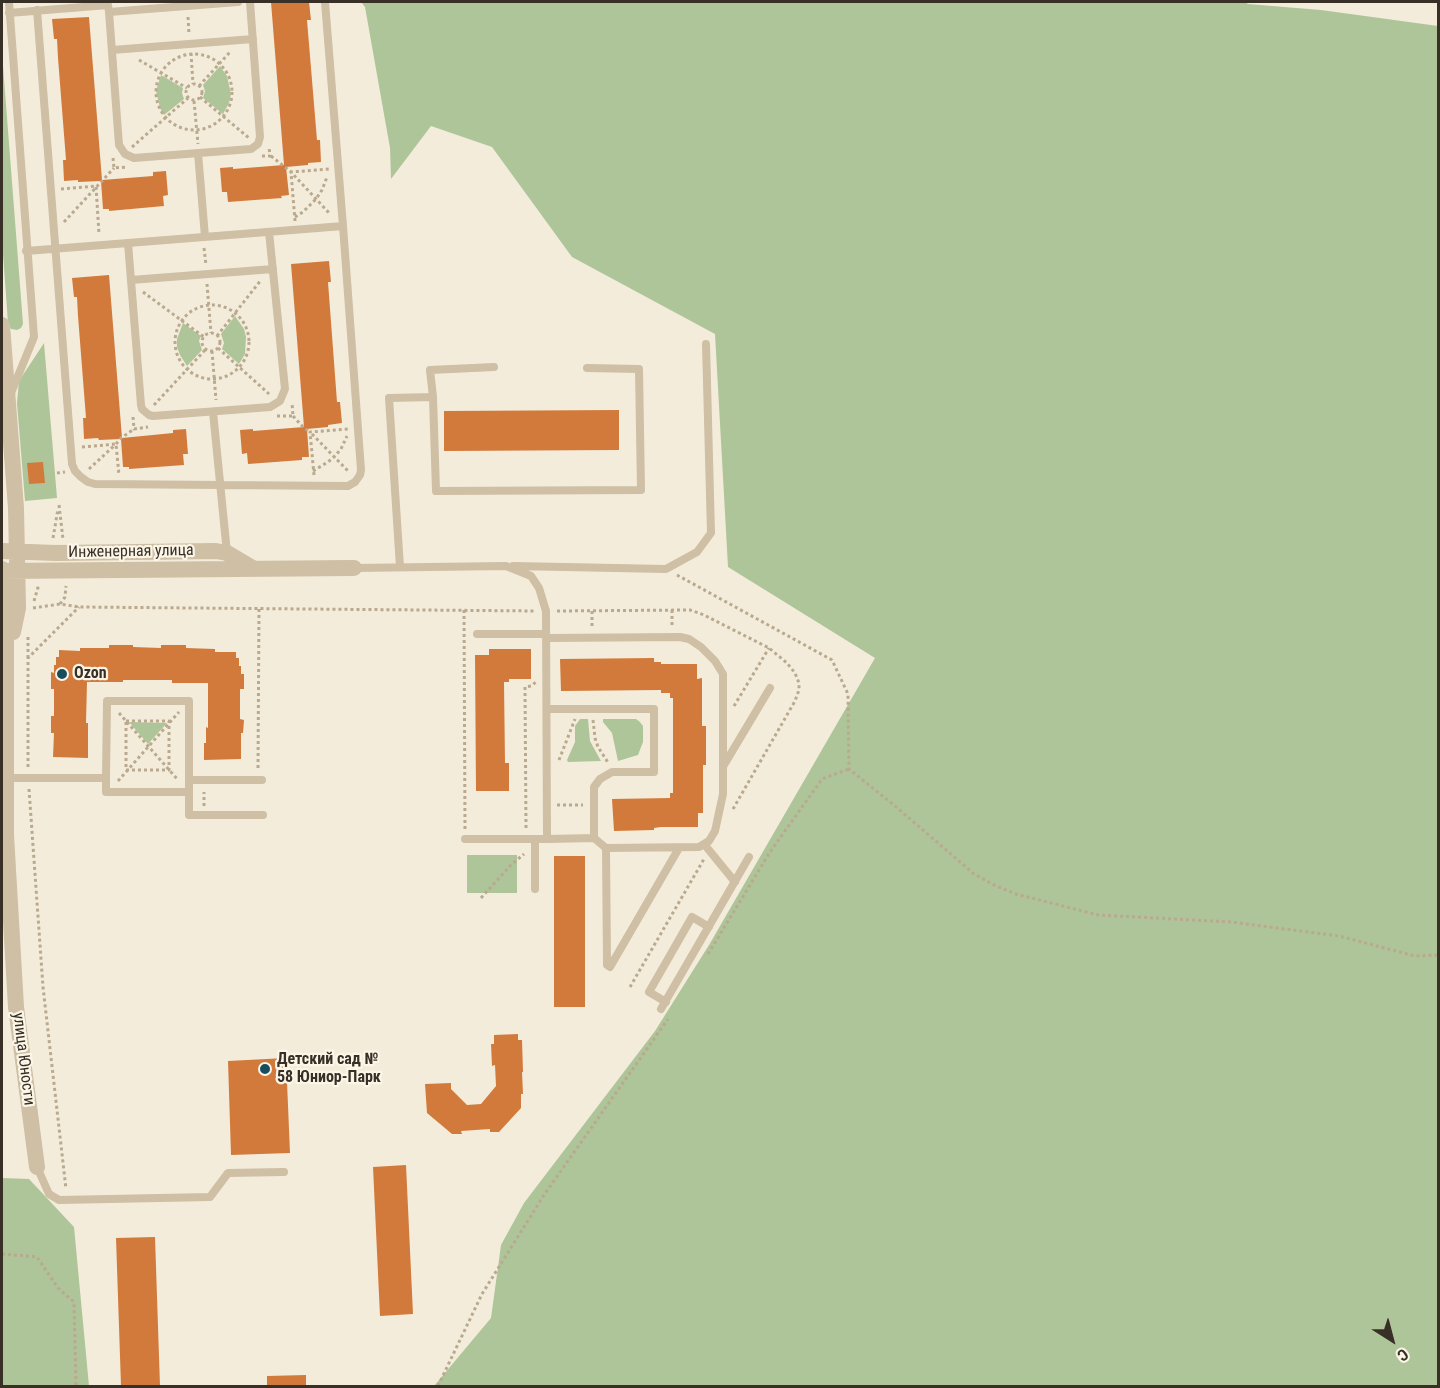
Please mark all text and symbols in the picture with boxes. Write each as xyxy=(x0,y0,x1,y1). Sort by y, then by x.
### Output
street label: Инженерная улица xyxy=(68,541,194,563)
place label: Ozon xyxy=(74,664,107,684)
marker: Ozon xyxy=(55,667,69,681)
street label: улица Юности xyxy=(8,1012,38,1106)
place label: Детский сад № 58 Юниор-Парк xyxy=(277,1050,381,1088)
marker: Детский сад № 58 Юниор-Парк xyxy=(258,1062,272,1076)
north arrow xyxy=(1362,1310,1422,1370)
text: С xyxy=(1394,1345,1412,1365)

